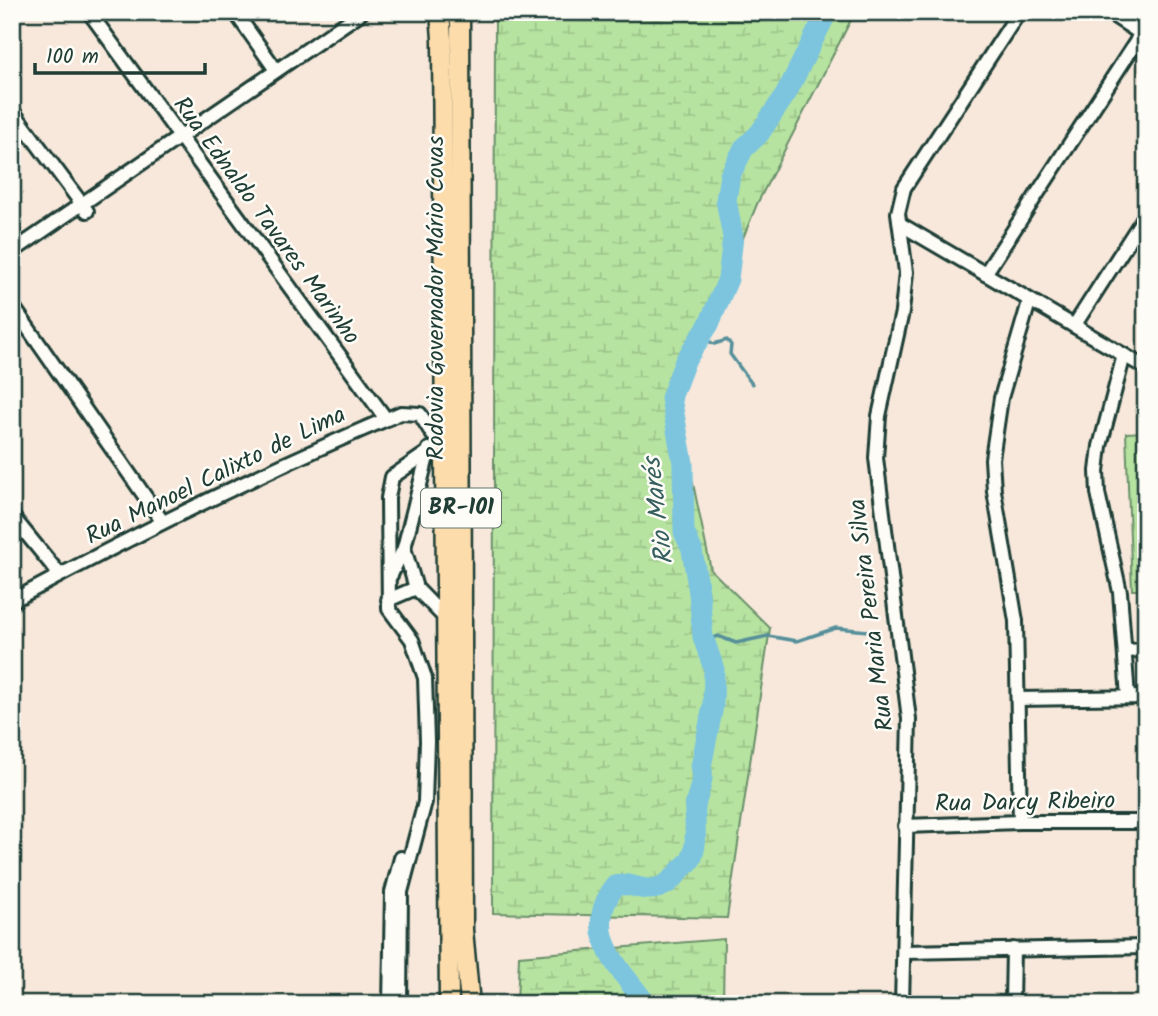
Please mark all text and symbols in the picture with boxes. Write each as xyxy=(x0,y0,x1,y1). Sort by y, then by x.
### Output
scale bar xyxy=(35,32,205,76)
text: 100 m xyxy=(46,41,99,74)
street label: Rua Ednaldo Tavares Marinho xyxy=(162,88,370,354)
street label: Rodovia Governador Mário Covas xyxy=(417,136,456,460)
street label: Rua Manoel Calixto de Lima xyxy=(79,396,353,556)
water label: Rio Marés xyxy=(631,452,686,567)
road number: BR-101 xyxy=(421,488,501,528)
street label: Rua Maria Pereira Silva xyxy=(838,496,906,734)
street label: Rua Darcy Ribeiro xyxy=(935,782,1116,824)

